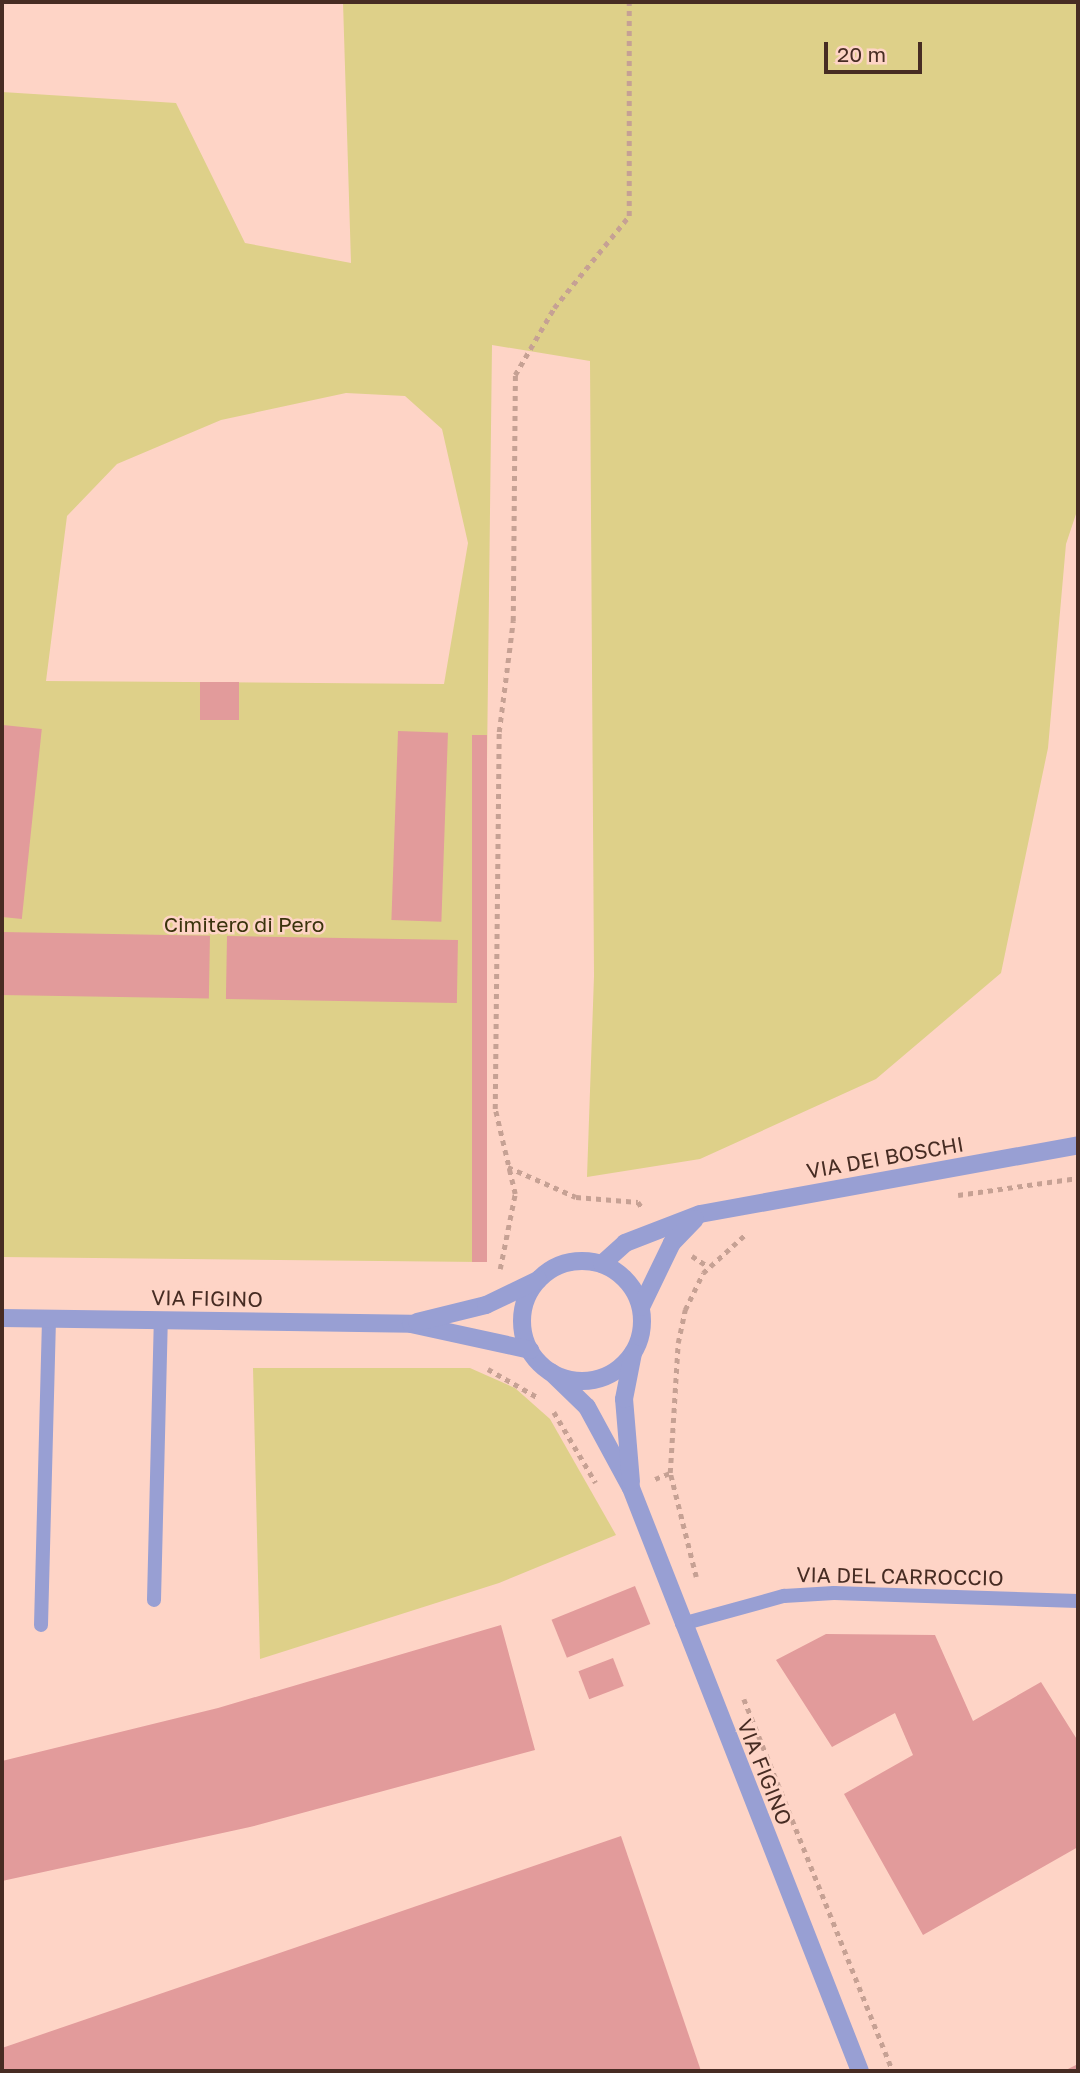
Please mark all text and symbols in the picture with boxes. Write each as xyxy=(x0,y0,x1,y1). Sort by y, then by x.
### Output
scale bar xyxy=(828,28,926,72)
text: 20 m xyxy=(837,41,886,67)
park label: Cimitero di Pero xyxy=(164,911,324,937)
street label: VIA DEI BOSCHI xyxy=(804,1131,966,1183)
street label: VIA FIGINO xyxy=(151,1284,263,1312)
street label: VIA DEL CARROCCIO xyxy=(796,1562,1004,1590)
street label: VIA FIGINO xyxy=(732,1715,798,1829)

